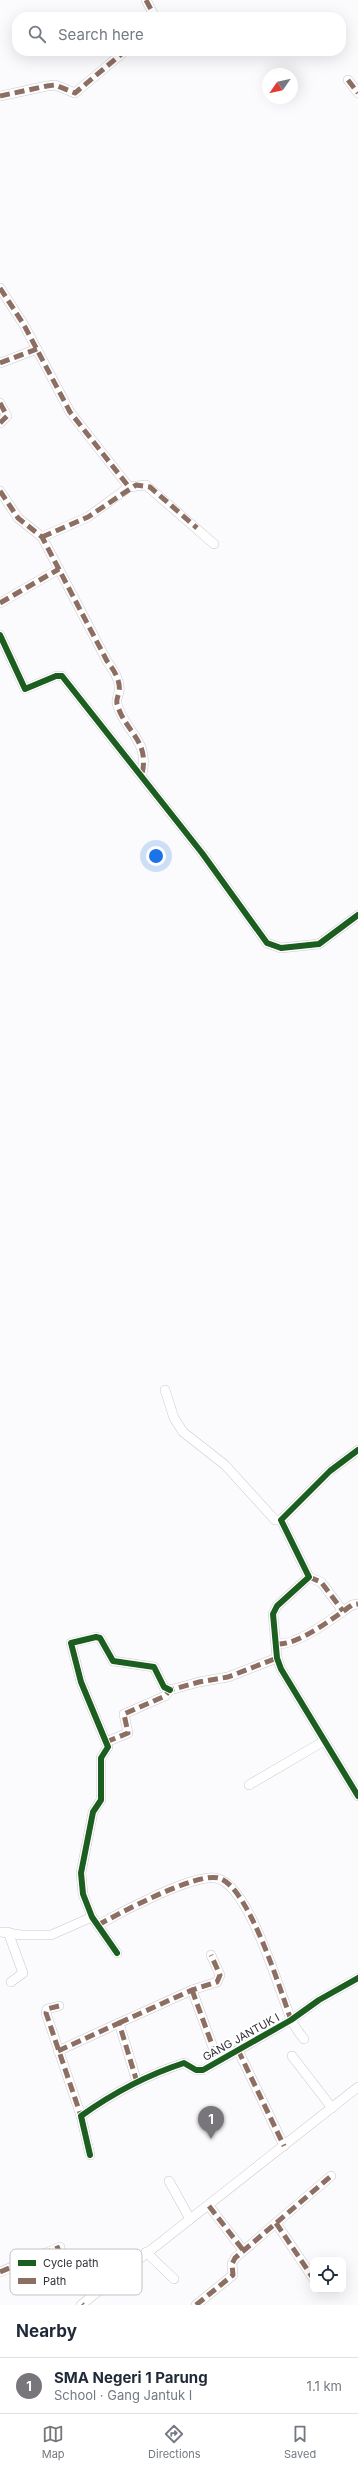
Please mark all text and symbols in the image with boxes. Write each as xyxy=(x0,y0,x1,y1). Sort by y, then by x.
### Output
search box xyxy=(12,12,346,56)
icon: search xyxy=(26,23,48,45)
text: Search here xyxy=(58,25,144,44)
north arrow xyxy=(262,68,298,104)
your location xyxy=(146,846,166,866)
street label: GANG JANTUK I xyxy=(200,2010,282,2064)
pin: 1 xyxy=(198,2106,224,2139)
legend xyxy=(10,2249,142,2295)
text: Cycle path xyxy=(43,2256,99,2270)
map controls xyxy=(310,2257,346,2293)
button: locate xyxy=(310,2257,346,2293)
text: Path xyxy=(43,2274,66,2288)
text: Nearby xyxy=(16,2321,77,2341)
text: SMA Negeri 1 Parung xyxy=(54,2368,208,2387)
text: 1 xyxy=(26,2378,32,2394)
text: 1.1 km xyxy=(307,2378,342,2394)
text: School · Gang Jantuk I xyxy=(54,2387,192,2403)
tab: Map xyxy=(42,2423,65,2461)
tab: Directions xyxy=(148,2423,201,2461)
tab: Saved xyxy=(284,2423,316,2461)

